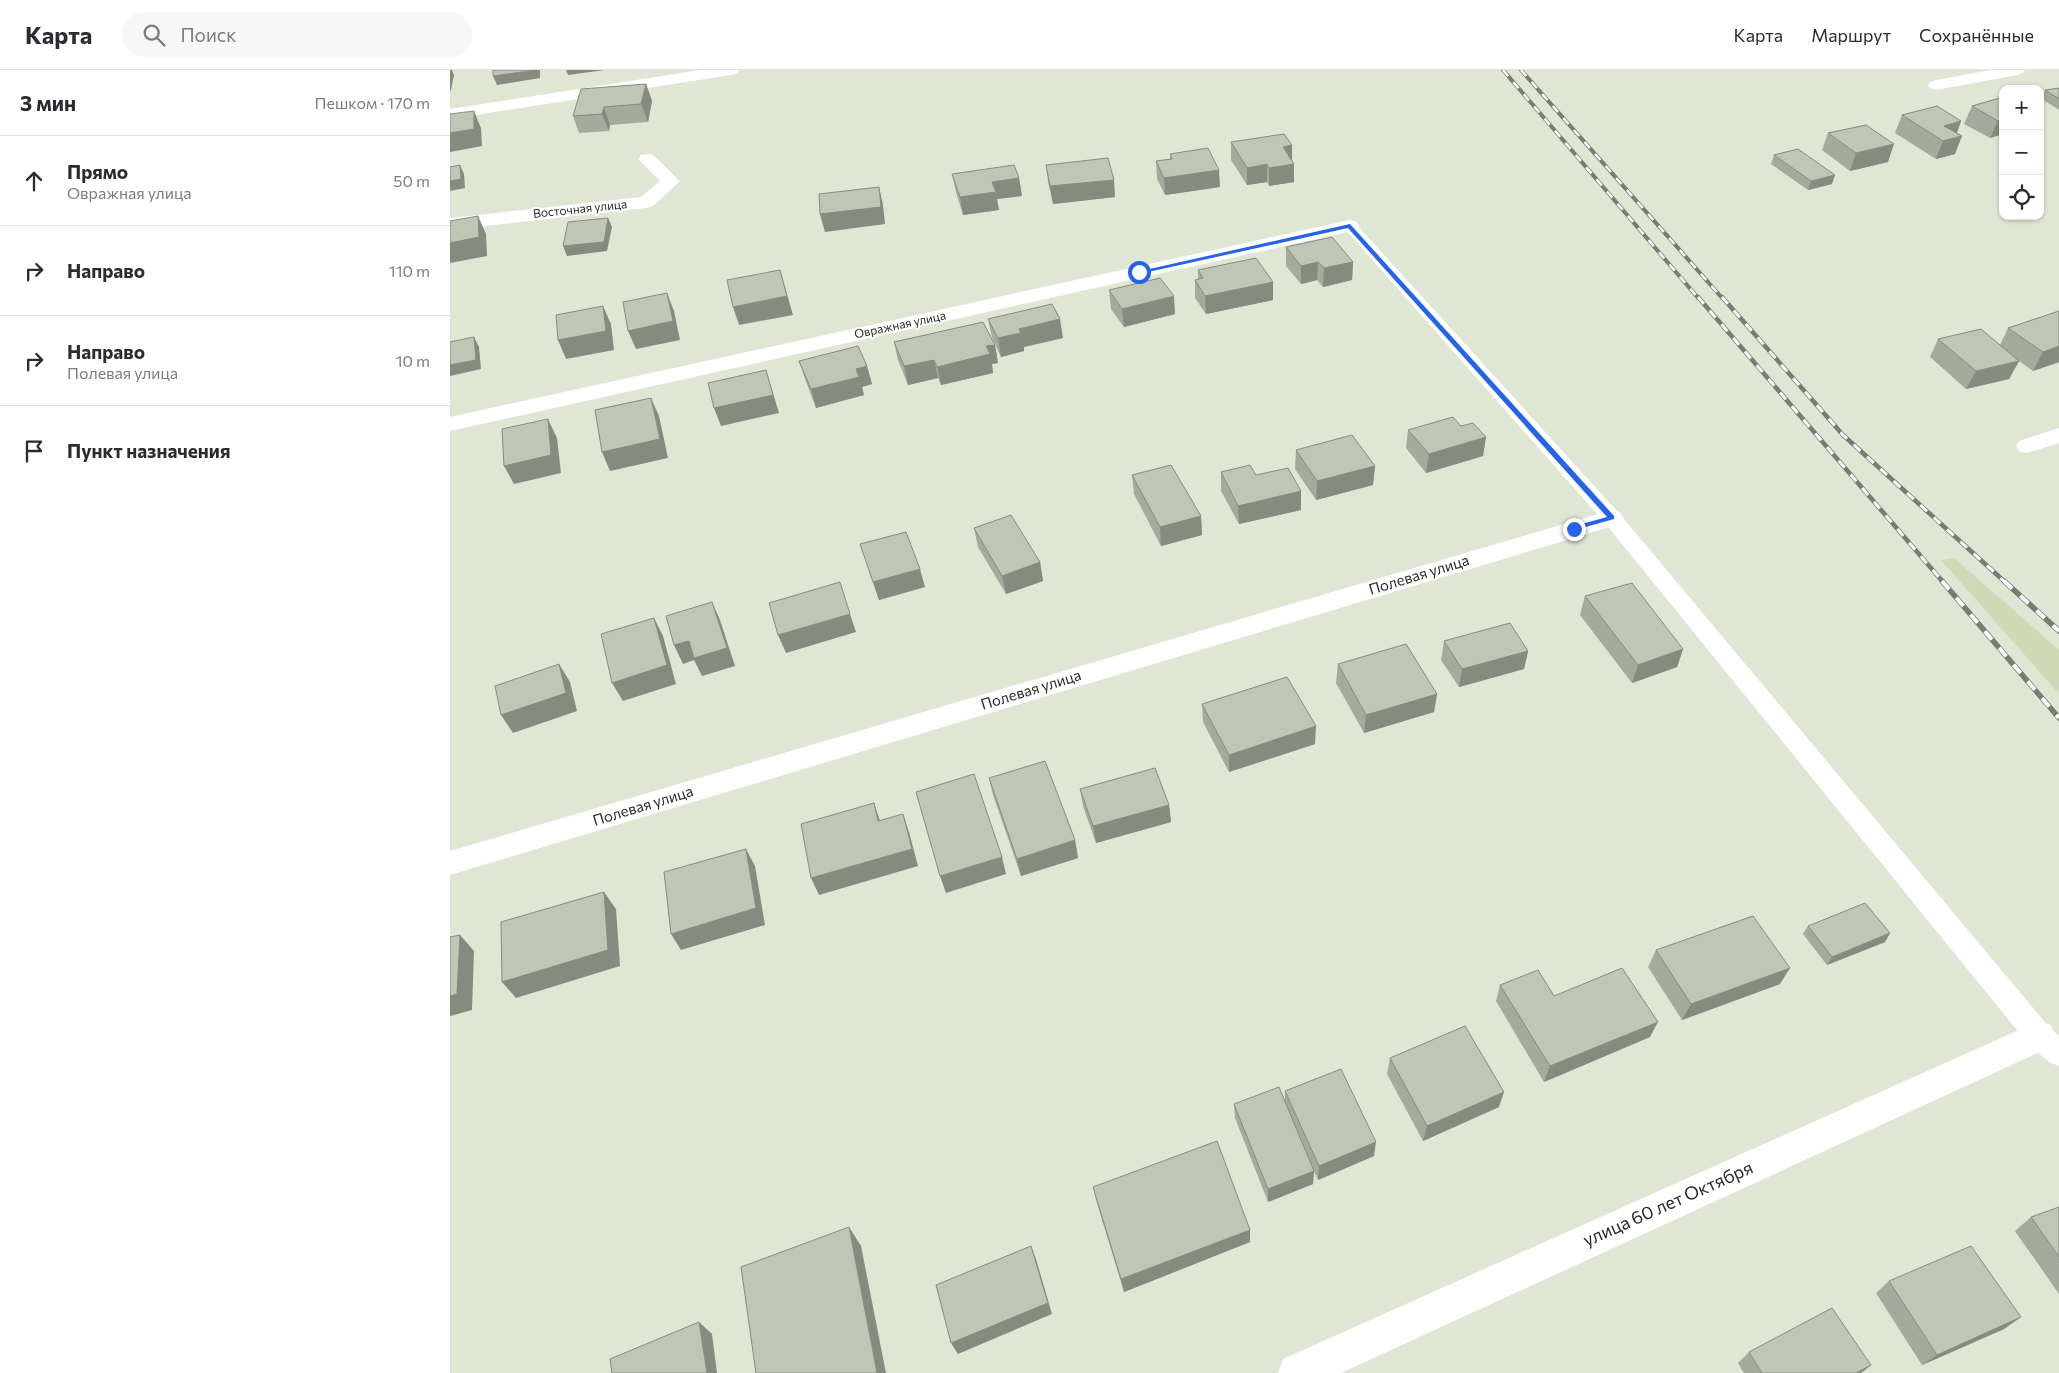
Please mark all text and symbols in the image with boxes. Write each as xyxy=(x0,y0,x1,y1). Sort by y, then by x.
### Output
search box xyxy=(122,12,472,57)
text: Карта xyxy=(25,20,92,49)
icon: search xyxy=(140,21,168,49)
text: Поиск xyxy=(180,23,236,46)
text: Карта xyxy=(1734,24,1783,46)
text: Маршрут xyxy=(1811,24,1891,46)
text: Сохранённые xyxy=(1919,24,2034,46)
map controls xyxy=(1999,85,2044,220)
button: + xyxy=(1999,85,2044,130)
text: 3 мин xyxy=(20,90,76,115)
text: Пешком · 170 m xyxy=(315,93,430,112)
button: − xyxy=(1999,130,2044,175)
text: Прямо xyxy=(67,160,128,183)
icon: ahead xyxy=(20,167,48,195)
text: 50 m xyxy=(393,171,430,190)
button: locate xyxy=(1999,175,2044,220)
text: Овражная улица xyxy=(67,183,192,202)
street label: Восточная улица xyxy=(532,196,628,220)
icon: right xyxy=(20,257,48,285)
text: Направо xyxy=(67,259,145,282)
text: 110 m xyxy=(389,261,430,280)
route start xyxy=(1128,261,1151,284)
street label: Овражная улица xyxy=(853,307,947,341)
text: Направо xyxy=(67,340,145,363)
icon: right xyxy=(20,347,48,375)
text: 10 m xyxy=(396,351,430,370)
text: Полевая улица xyxy=(67,363,178,382)
icon: arrive xyxy=(20,437,48,465)
text: Пункт назначения xyxy=(67,439,230,462)
route end xyxy=(1563,518,1586,541)
street label: Полевая улица xyxy=(1366,550,1471,598)
street label: Полевая улица xyxy=(978,665,1083,713)
street label: Полевая улица xyxy=(590,781,695,829)
street label: улица 60 лет Октября xyxy=(1579,1156,1756,1251)

